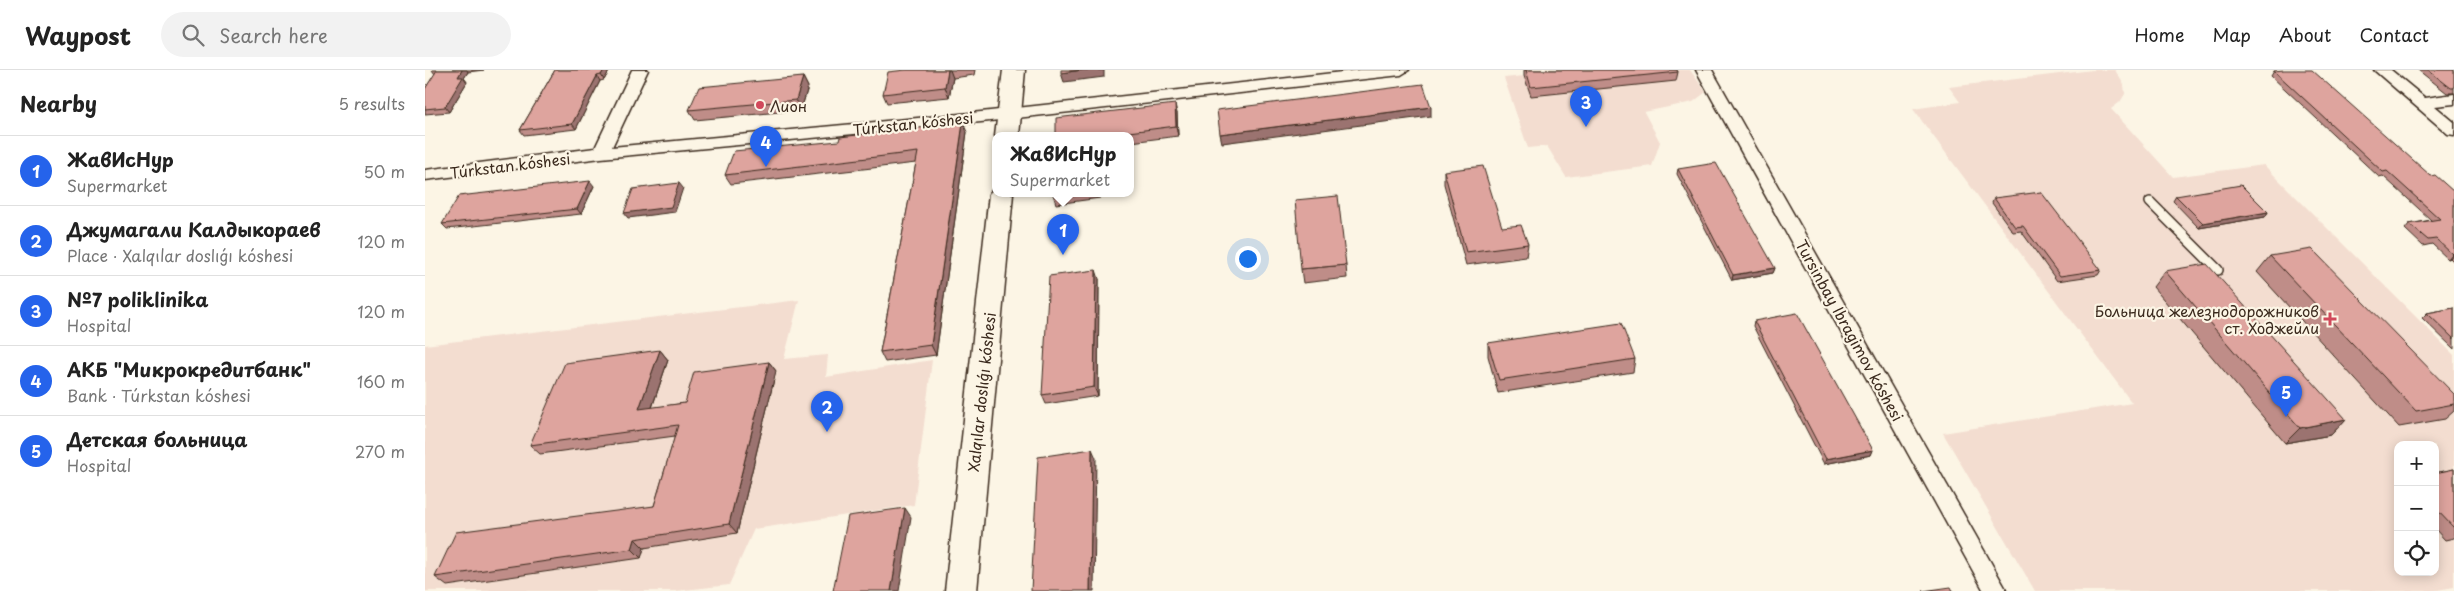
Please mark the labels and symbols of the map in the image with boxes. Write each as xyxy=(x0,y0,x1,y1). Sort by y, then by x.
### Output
pin: 3 xyxy=(1570,86,1602,127)
place label: Лион xyxy=(770,94,807,117)
marker: Лион xyxy=(754,99,766,111)
street label: Túrkstan kóshesi xyxy=(852,105,974,141)
pin: 4 xyxy=(750,126,782,167)
street label: Túrkstan kóshesi xyxy=(448,146,572,184)
pin: 1 xyxy=(1047,214,1079,255)
street label: Tursinbay Ibragimov kóshesi xyxy=(1790,235,1910,425)
your location xyxy=(1235,246,1261,272)
place label: Больница железнодорожников ст. Ходжейли xyxy=(2095,299,2319,339)
street label: Xalqılar doslıǵı kóshesi xyxy=(961,311,1001,473)
marker: Больница железнодорожников ст. Ходжейли xyxy=(2323,312,2337,326)
pin: 5 xyxy=(2270,376,2302,417)
pin: 2 xyxy=(811,391,843,432)

